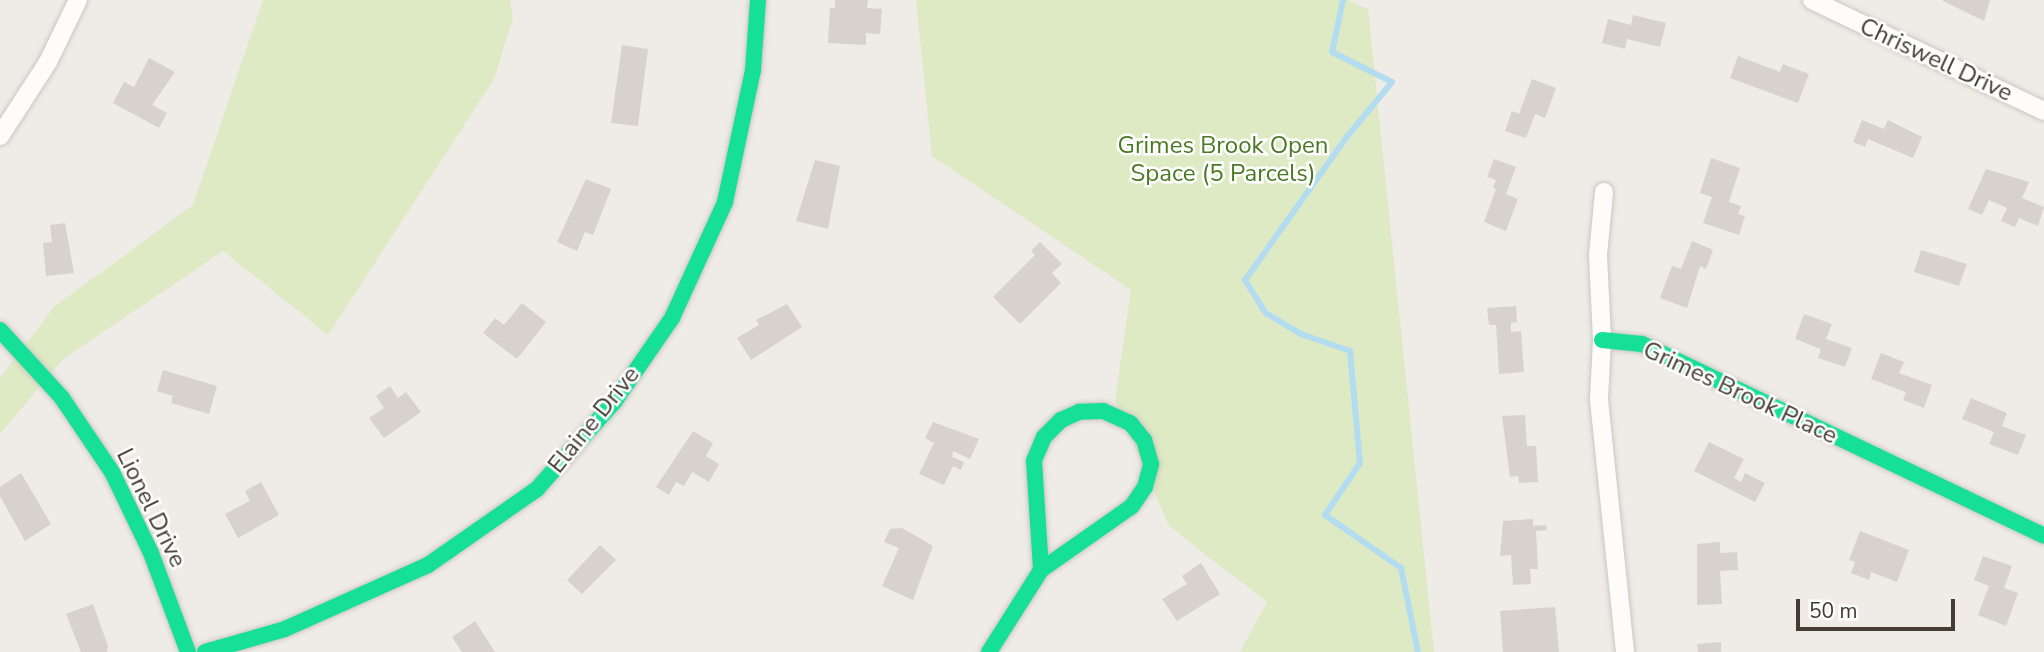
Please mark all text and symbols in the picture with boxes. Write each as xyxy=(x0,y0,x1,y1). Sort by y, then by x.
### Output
street label: Chriswell Drive xyxy=(1855,12,2017,108)
park label: Grimes Brook Open Space (5 Parcels) xyxy=(1118,132,1328,188)
street label: Grimes Brook Place xyxy=(1638,335,1842,451)
street label: Elaine Drive xyxy=(542,361,646,479)
street label: Lionel Drive xyxy=(110,444,192,572)
scale bar xyxy=(1799,586,1958,630)
text: 50 m xyxy=(1809,597,1858,625)

